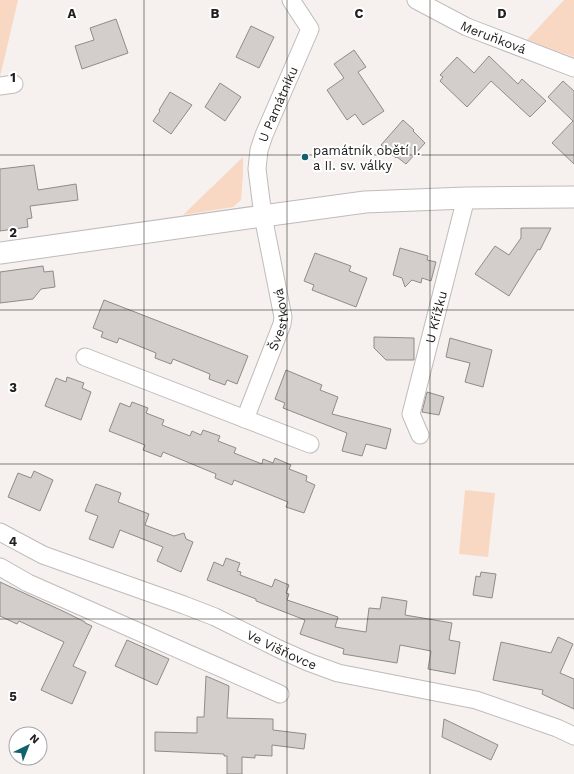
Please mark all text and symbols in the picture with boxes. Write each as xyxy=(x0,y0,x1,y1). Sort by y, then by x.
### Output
text: A xyxy=(68,6,77,21)
text: B xyxy=(211,6,220,21)
text: C xyxy=(355,6,364,21)
text: D xyxy=(497,6,507,21)
street label: Meruňková xyxy=(458,18,529,57)
street label: U Památníku xyxy=(255,64,300,144)
text: 1 xyxy=(10,70,16,85)
place label: památník obětí I. a II. sv. války xyxy=(313,143,420,173)
marker: památník obětí I. a II. sv. války xyxy=(300,152,310,162)
text: 2 xyxy=(9,225,17,240)
street label: Švestková xyxy=(264,287,290,353)
street label: U Křížku xyxy=(422,289,450,345)
text: 3 xyxy=(9,380,17,395)
text: 4 xyxy=(9,534,18,549)
street label: Ve Višňovce xyxy=(244,627,319,672)
text: 5 xyxy=(9,689,17,704)
north arrow xyxy=(8,726,48,766)
text: N xyxy=(27,732,42,747)

